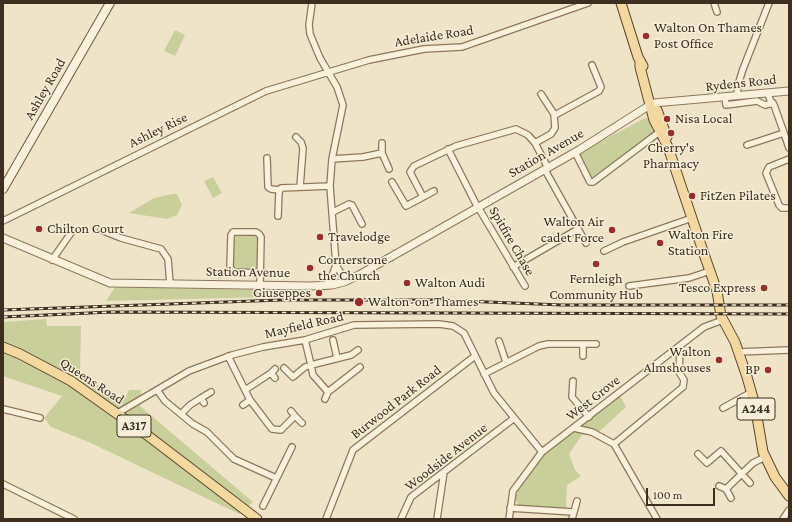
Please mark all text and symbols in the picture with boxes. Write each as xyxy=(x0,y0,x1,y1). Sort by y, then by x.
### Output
place label: Walton On Thames Post Office xyxy=(654,20,762,52)
street label: Adelaide Road xyxy=(393,21,475,51)
marker: Walton On Thames Post Office xyxy=(641,31,651,41)
street label: Ashley Road xyxy=(21,55,69,123)
street label: Rydens Road xyxy=(705,71,777,95)
street label: Ashley Rise xyxy=(126,109,190,151)
place label: Nisa Local xyxy=(675,111,732,127)
marker: Nisa Local xyxy=(662,114,672,124)
street label: Station Avenue xyxy=(505,125,587,181)
marker: Cherry's Pharmacy xyxy=(666,128,676,138)
place label: Cherry's Pharmacy xyxy=(643,140,699,172)
place label: FitZen Pilates xyxy=(700,188,776,204)
marker: FitZen Pilates xyxy=(687,191,697,201)
street label: Spitfire Chase xyxy=(485,203,539,279)
place label: Walton Air cadet Force xyxy=(541,214,604,246)
place label: Chilton Court xyxy=(47,221,124,237)
marker: Chilton Court xyxy=(34,224,44,234)
marker: Walton Air cadet Force xyxy=(607,225,617,235)
place label: Walton Fire Station xyxy=(668,227,733,260)
place label: Travelodge xyxy=(328,229,390,245)
marker: Travelodge xyxy=(315,232,325,242)
marker: Walton Fire Station xyxy=(655,238,665,248)
place label: Cornerstone the Church xyxy=(318,252,387,284)
marker: Fernleigh Community Hub xyxy=(591,259,601,269)
street label: Station Avenue xyxy=(206,263,290,281)
marker: Cornerstone the Church xyxy=(305,263,315,273)
place label: Fernleigh Community Hub xyxy=(549,271,643,304)
place label: Walton Audi xyxy=(415,275,485,291)
marker: Walton Audi xyxy=(402,278,412,288)
place label: Tesco Express xyxy=(679,280,756,296)
marker: Tesco Express xyxy=(759,283,769,293)
place label: Giuseppes xyxy=(253,285,311,301)
marker: Giuseppes xyxy=(314,288,324,298)
place label: Walton-on-Thames xyxy=(368,294,479,310)
marker: Walton-on-Thames xyxy=(353,296,365,308)
street label: Mayfield Road xyxy=(263,308,345,342)
place label: Walton Almshouses xyxy=(644,344,711,376)
street label: Queens Road xyxy=(57,354,127,408)
marker: Walton Almshouses xyxy=(714,355,724,365)
street label: Burwood Park Road xyxy=(347,362,445,442)
place label: BP xyxy=(745,362,760,378)
marker: BP xyxy=(763,365,773,375)
street label: West Grove xyxy=(563,372,623,424)
road number: A244 xyxy=(737,398,775,420)
road number: A317 xyxy=(117,415,151,437)
street label: Woodside Avenue xyxy=(401,420,491,494)
scale bar xyxy=(648,480,717,506)
text: 100 m xyxy=(653,488,682,502)

